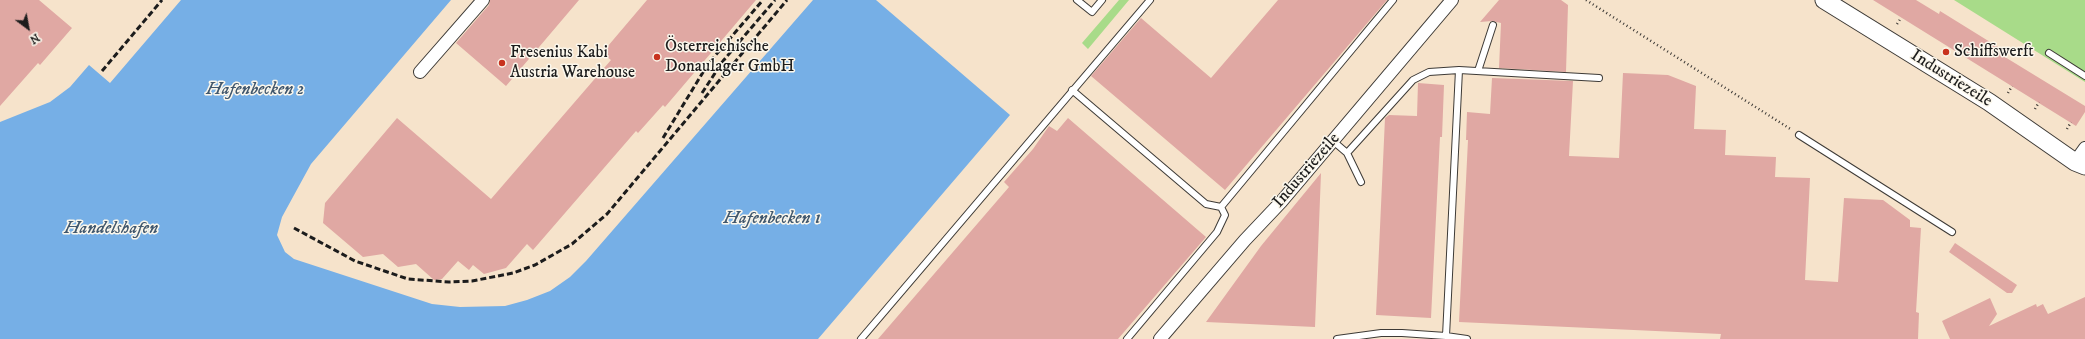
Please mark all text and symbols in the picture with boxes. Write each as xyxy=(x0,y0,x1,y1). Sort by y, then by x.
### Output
north arrow xyxy=(8,8,48,48)
text: N xyxy=(27,30,42,47)
place label: Österreichische Donaulager GmbH xyxy=(665,37,794,77)
place label: Schiffswerft xyxy=(1954,42,2034,62)
place label: Fresenius Kabi Austria Warehouse xyxy=(510,43,635,83)
street label: Industriezeile xyxy=(1906,46,1996,112)
marker: Schiffswerft xyxy=(1941,47,1951,57)
marker: Österreichische Donaulager GmbH xyxy=(652,52,662,62)
marker: Fresenius Kabi Austria Warehouse xyxy=(497,58,507,68)
water label: Hafenbecken 2 xyxy=(206,79,304,101)
street label: Industriezeile xyxy=(1269,129,1345,213)
water label: Hafenbecken 1 xyxy=(723,208,821,230)
water label: Handelshafen xyxy=(64,218,158,240)

